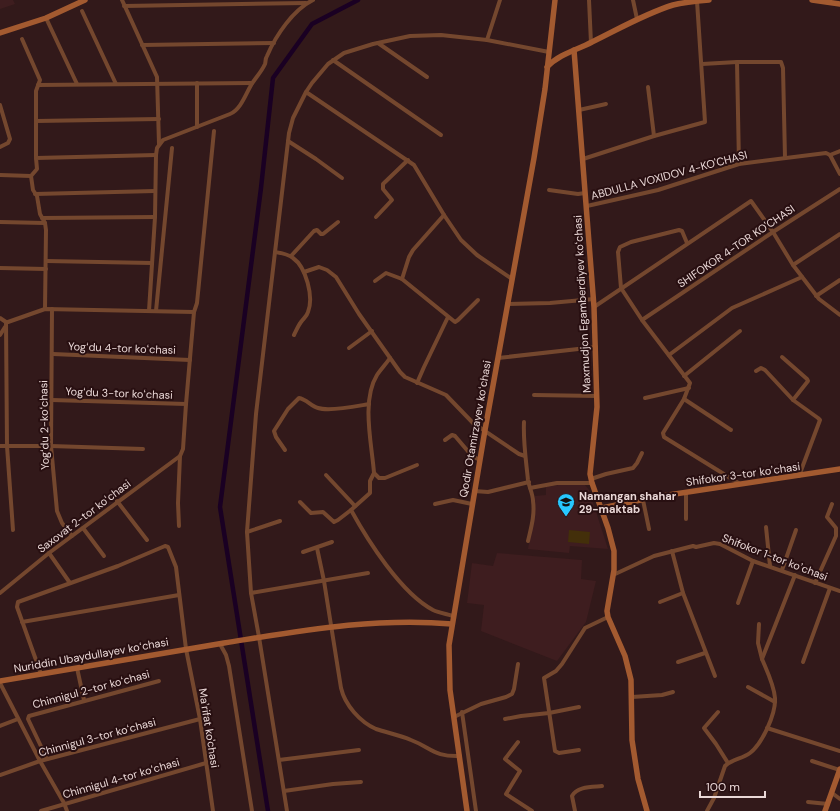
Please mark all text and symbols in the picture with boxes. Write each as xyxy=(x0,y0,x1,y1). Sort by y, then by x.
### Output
street label: ABDULLA VOXIDOV 4-KO'CHASI xyxy=(589,147,749,203)
street label: SHIFOKOR 4-TOR KO'CHASI xyxy=(675,201,797,291)
street label: Maxmudjon Egamberdiyev koʻchasi xyxy=(570,215,594,393)
street label: Yogʻdu 4-tor koʻchasi xyxy=(68,339,176,357)
street label: Qodir Otamirzayev koʻchasi xyxy=(456,359,494,499)
street label: Yogʻdu 2-koʻchasi xyxy=(36,380,52,470)
street label: Yogʻdu 3-tor koʻchasi xyxy=(65,384,173,402)
street label: Shifokor 3-tor koʼchasi xyxy=(685,459,801,489)
street label: Saxovat 2-tor koʻchasi xyxy=(35,476,133,556)
place label: Namangan shahar 29-maktab xyxy=(579,489,677,516)
school or university icon: Namangan shahar 29-maktab xyxy=(556,492,576,517)
street label: Shifokor 1-tor koʼchasi xyxy=(720,530,830,584)
street label: Nuriddin Ubaydullayev koʻchasi xyxy=(13,634,169,676)
street label: Chinnigul 2-tor koʻchasi xyxy=(31,667,151,711)
street label: Maʼrifat ko'chasi xyxy=(196,687,222,769)
street label: Chinnigul 3-tor koʻchasi xyxy=(37,715,157,759)
street label: Chinnigul 4-tor koʻchasi xyxy=(61,755,181,801)
scale bar xyxy=(700,773,765,799)
text: 100 m xyxy=(706,779,740,795)

